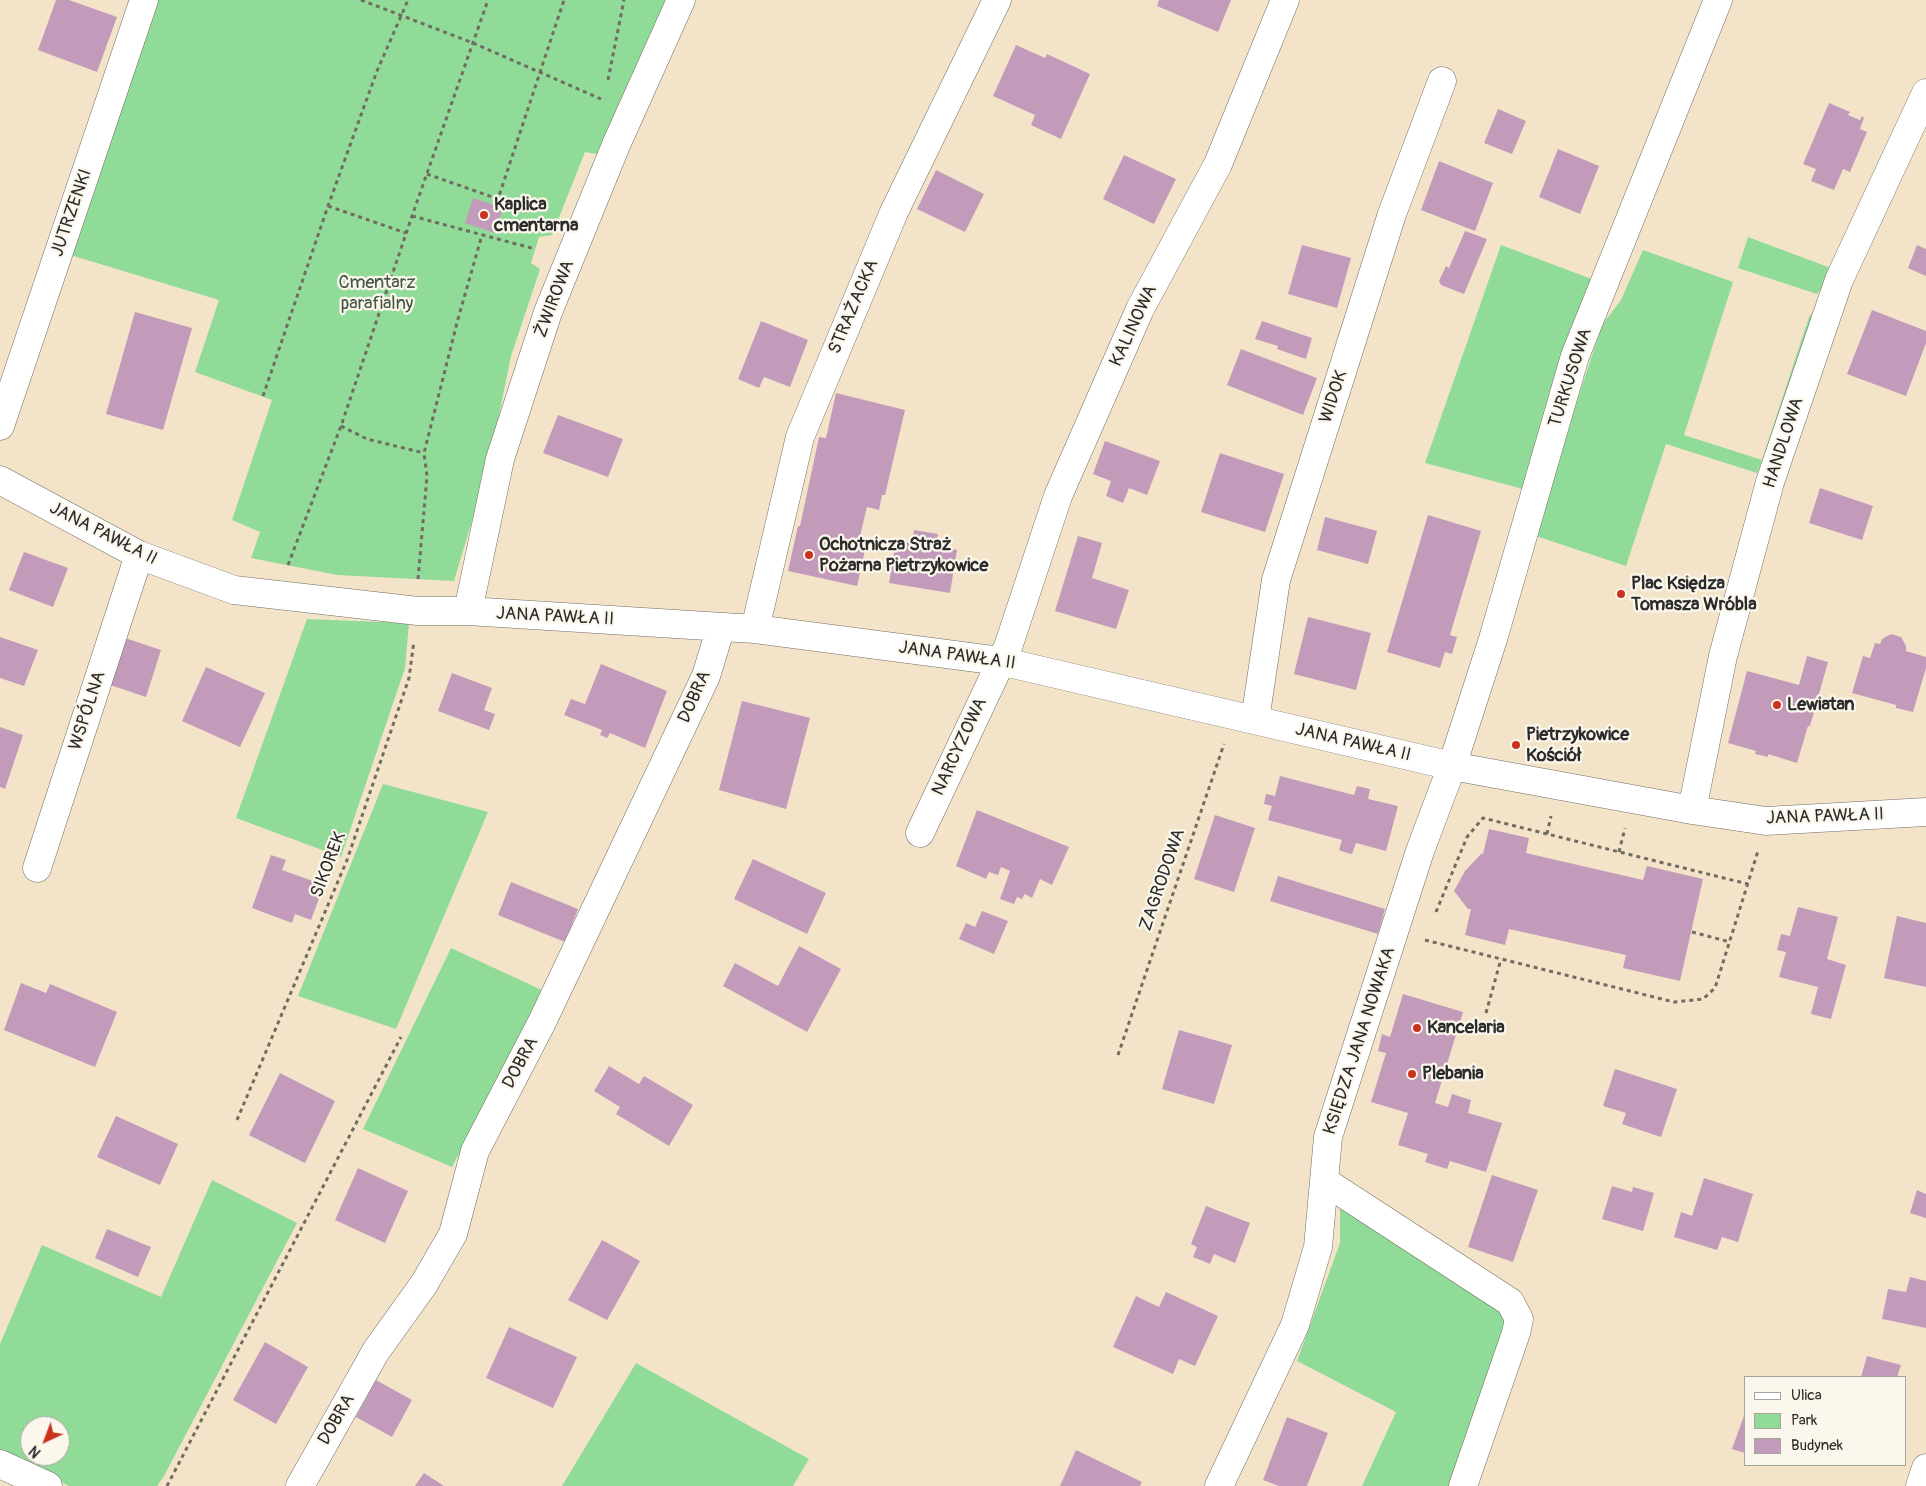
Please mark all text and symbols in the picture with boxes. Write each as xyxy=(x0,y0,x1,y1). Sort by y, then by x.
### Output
street label: JUTRZENKI xyxy=(47,166,97,260)
place label: Kaplica cmentarna xyxy=(494,194,578,236)
marker: Kaplica cmentarna xyxy=(478,209,490,221)
street label: STRAŻACKA xyxy=(824,256,884,358)
street label: ŻWIROWA xyxy=(530,257,580,341)
park label: Cmentarz parafialny xyxy=(338,272,416,314)
street label: KALINOWA xyxy=(1106,282,1162,370)
street label: TURKUSOWA xyxy=(1545,326,1597,430)
street label: WIDOK xyxy=(1315,368,1353,426)
street label: HANDLOWA xyxy=(1759,395,1809,491)
street label: JANA PAWŁA II xyxy=(46,498,160,570)
place label: Ochotnicza Straż Pożarna Pietrzykowice xyxy=(819,534,988,576)
marker: Ochotnicza Straż Pożarna Pietrzykowice xyxy=(803,549,815,561)
place label: Plac Księdza Tomasza Wróbla xyxy=(1631,573,1756,616)
marker: Plac Księdza Tomasza Wróbla xyxy=(1615,588,1627,600)
street label: JANA PAWŁA II xyxy=(496,603,614,631)
street label: JANA PAWŁA II xyxy=(897,637,1017,675)
street label: DOBRA xyxy=(674,667,716,727)
street label: WSPÓLNA xyxy=(65,669,111,753)
place label: Lewiatan xyxy=(1787,694,1854,716)
street label: NARCYZOWA xyxy=(928,695,992,799)
marker: Lewiatan xyxy=(1771,699,1783,711)
street label: JANA PAWŁA II xyxy=(1293,719,1413,767)
place label: Pietrzykowice Kościół xyxy=(1526,724,1629,766)
marker: Pietrzykowice Kościół xyxy=(1510,739,1522,751)
street label: JANA PAWŁA II xyxy=(1766,804,1884,830)
street label: ZAGRODOWA xyxy=(1135,826,1191,934)
street label: SIKOREK xyxy=(307,829,351,901)
street label: KSIĘDZA JANA NOWAKA xyxy=(1319,945,1401,1137)
place label: Kancelaria xyxy=(1427,1017,1505,1039)
marker: Kancelaria xyxy=(1411,1022,1423,1034)
street label: DOBRA xyxy=(499,1034,543,1092)
place label: Plebania xyxy=(1422,1063,1484,1085)
marker: Plebania xyxy=(1406,1068,1418,1080)
legend xyxy=(1744,1376,1906,1466)
text: Ulica xyxy=(1791,1386,1822,1405)
street label: DOBRA xyxy=(314,1391,360,1449)
text: Park xyxy=(1791,1411,1817,1430)
north arrow xyxy=(20,1416,70,1466)
text: Budynek xyxy=(1791,1436,1843,1455)
text: N xyxy=(26,1442,44,1461)

